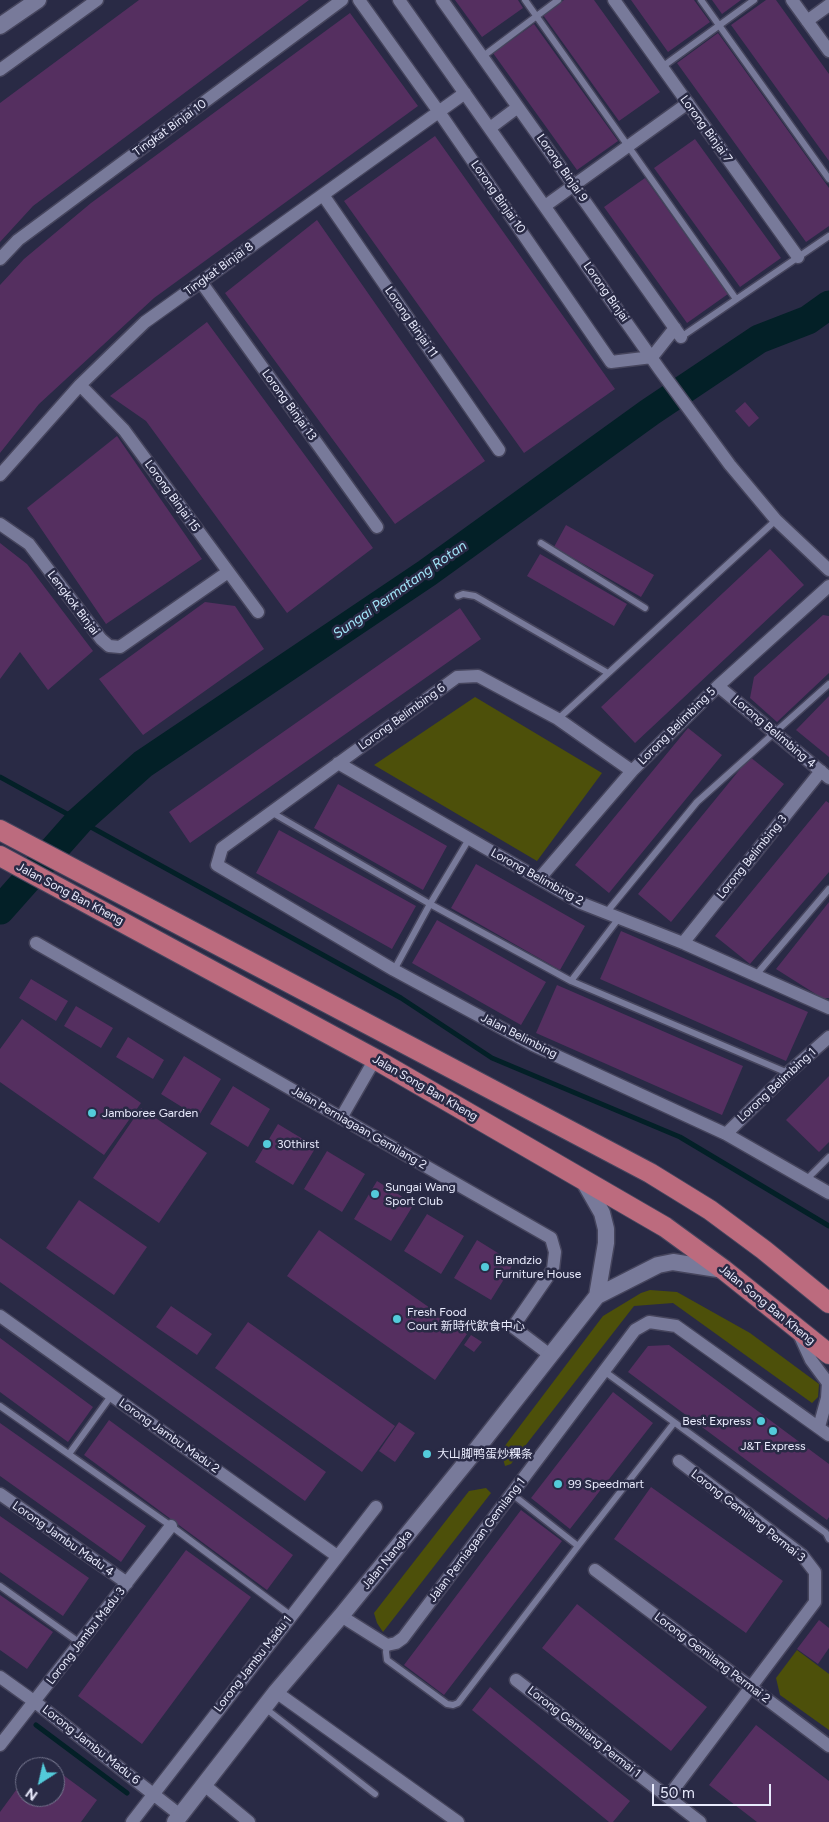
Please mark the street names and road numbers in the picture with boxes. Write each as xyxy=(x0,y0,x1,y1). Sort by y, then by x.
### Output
street label: Lorong Binjai 7 xyxy=(677,93,735,165)
street label: Tingkat Binjai 10 xyxy=(131,97,209,159)
street label: Lorong Binjai 9 xyxy=(533,131,591,205)
street label: Lorong Binjai 10 xyxy=(468,158,528,236)
street label: Tingkat Binjai 8 xyxy=(182,239,256,299)
street label: Lorong Binjai xyxy=(580,259,632,325)
street label: Lorong Binjai 11 xyxy=(381,284,441,360)
street label: Lorong Binjai 13 xyxy=(258,367,320,443)
street label: Lorong Binjai 15 xyxy=(141,458,203,534)
street label: Lengkok Binjai xyxy=(44,568,102,638)
street label: Lorong Belimbing 6 xyxy=(356,681,448,753)
street label: Lorong Belimbing 5 xyxy=(635,684,719,768)
street label: Lorong Belimbing 4 xyxy=(729,693,819,771)
street label: Lorong Belimbing 3 xyxy=(714,812,790,902)
street label: Lorong Belimbing 2 xyxy=(488,846,586,908)
street label: Jalan Song Ban Kheng xyxy=(14,860,126,928)
street label: Jalan Belimbing xyxy=(478,1011,560,1061)
street label: Lorong Belimbing 1 xyxy=(735,1045,819,1125)
street label: Jalan Song Ban Kheng xyxy=(370,1052,480,1124)
street label: Jalan Perniagaan Gemilang 2 xyxy=(289,1083,429,1173)
street label: Jalan Song Ban Kheng xyxy=(716,1262,818,1348)
street label: Lorong Jambu Madu 2 xyxy=(116,1396,222,1476)
street label: Lorong Gemilang Permai 3 xyxy=(688,1467,808,1565)
street label: Jalan Perniagaan Gemilang 1 xyxy=(426,1475,528,1605)
street label: Lorong Jambu Madu 4 xyxy=(10,1499,116,1579)
street label: Jalan Nangka xyxy=(359,1528,415,1592)
street label: Lorong Jambu Madu 3 xyxy=(44,1584,128,1688)
street label: Lorong Gemilang Permai 2 xyxy=(651,1610,773,1706)
street label: Lorong Jambu Madu 1 xyxy=(211,1613,295,1715)
street label: Lorong Gemilang Permai 1 xyxy=(525,1683,643,1781)
street label: Lorong Jambu Madu 6 xyxy=(39,1702,143,1788)

